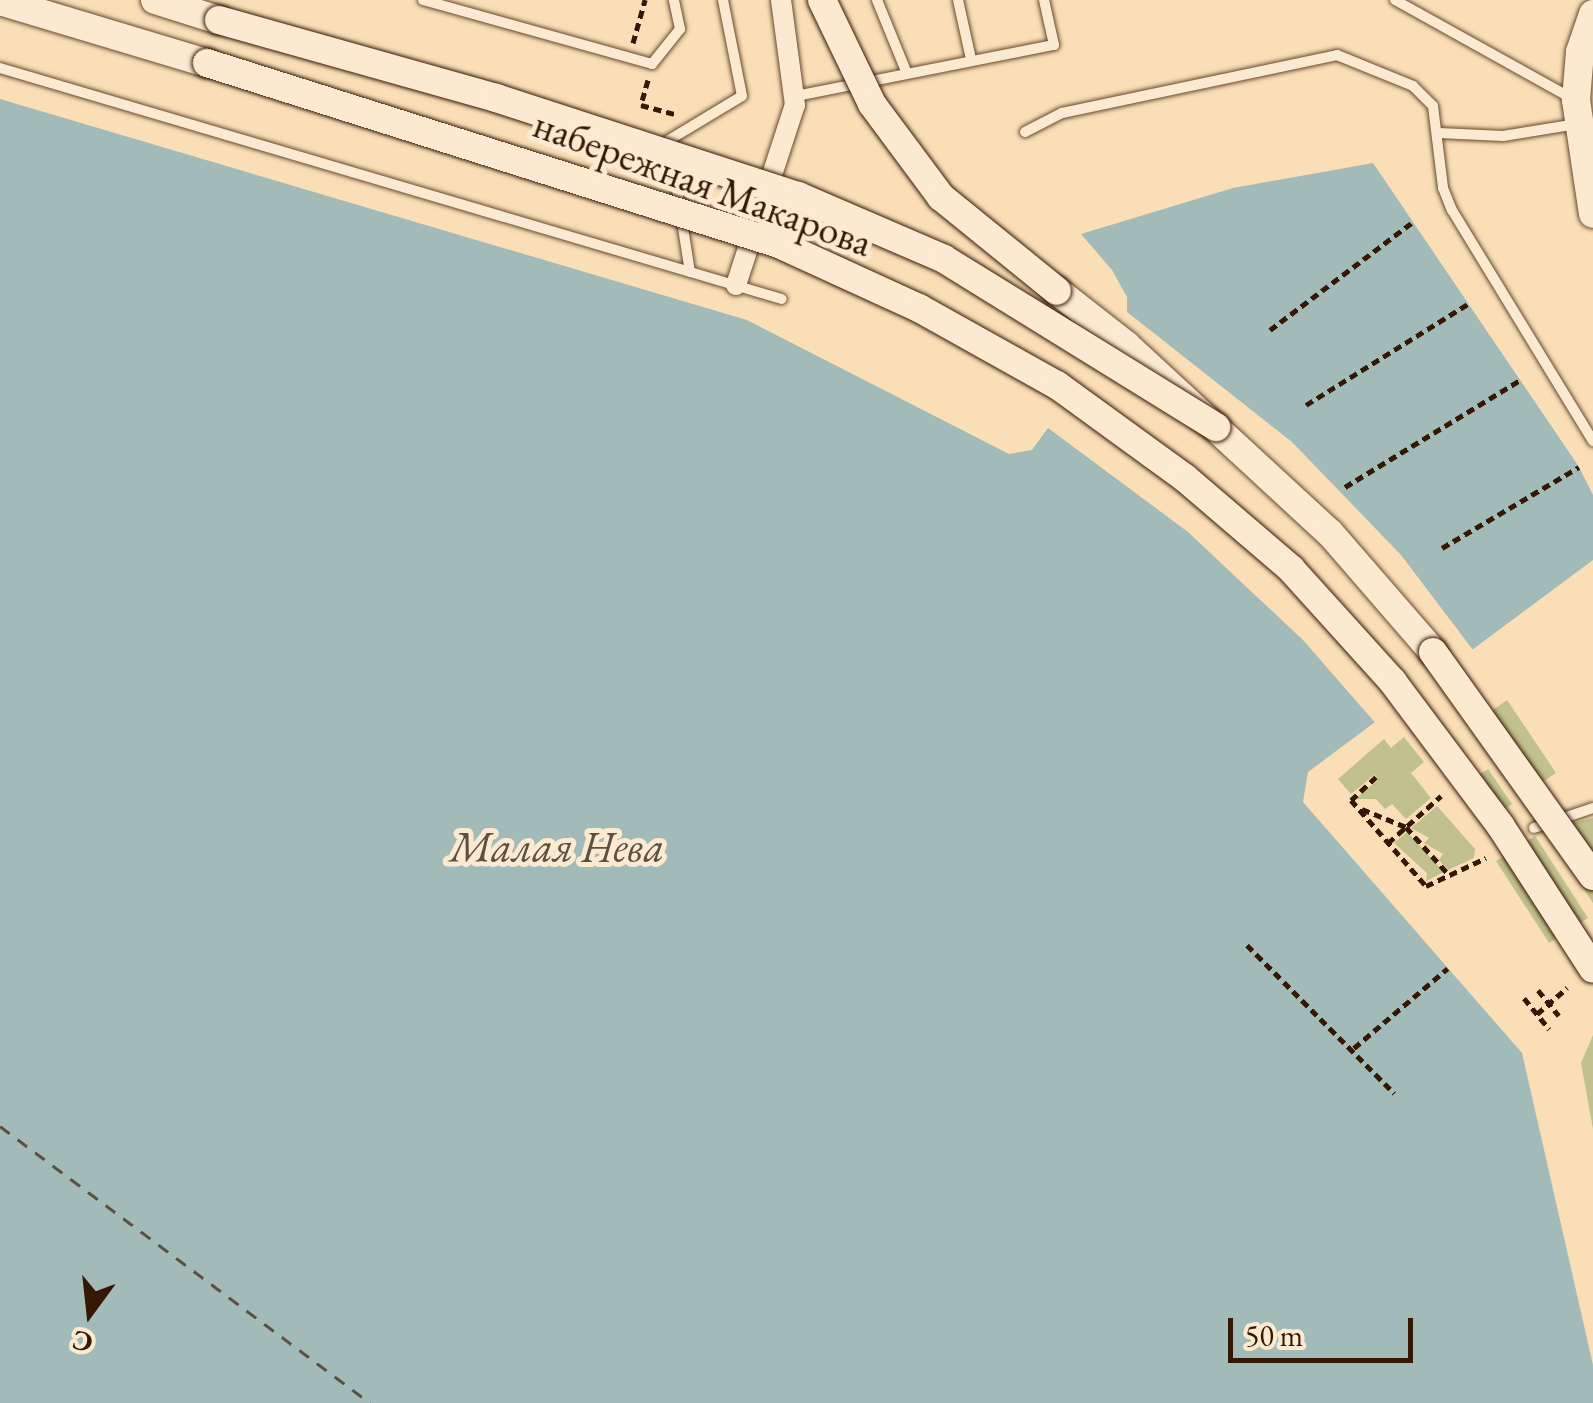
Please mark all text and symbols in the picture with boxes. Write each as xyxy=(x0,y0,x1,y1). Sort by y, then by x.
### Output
street label: набережная Макарова xyxy=(527,100,879,266)
water label: Малая Нева xyxy=(450,822,664,872)
north arrow xyxy=(40,1263,140,1363)
scale bar xyxy=(1233,1298,1418,1360)
text: 50 m xyxy=(1245,1316,1303,1355)
text: С xyxy=(68,1322,96,1362)

